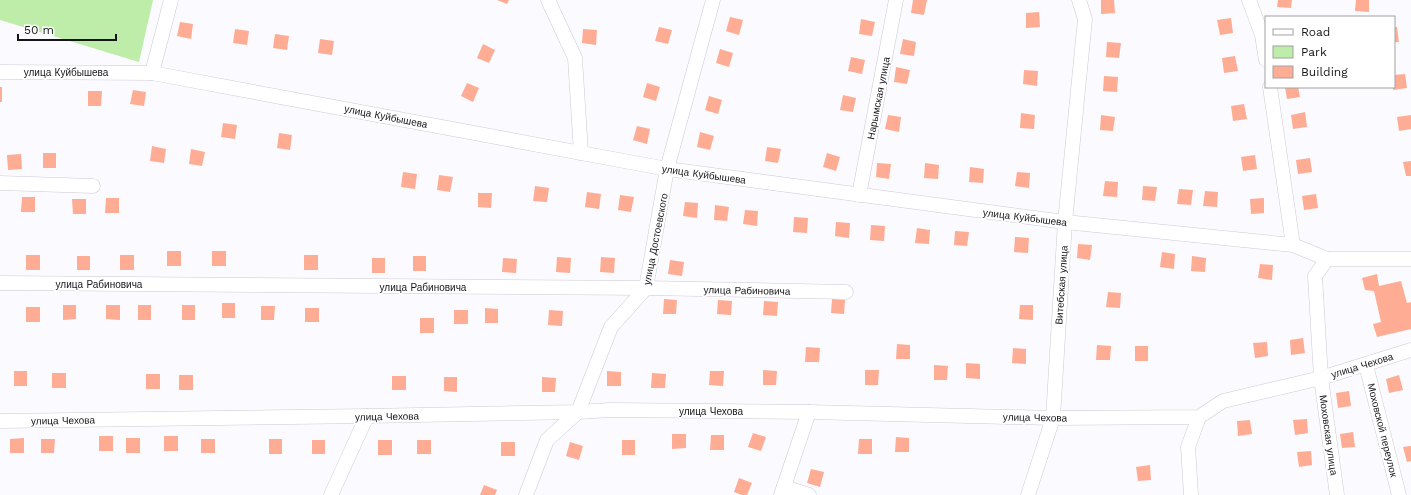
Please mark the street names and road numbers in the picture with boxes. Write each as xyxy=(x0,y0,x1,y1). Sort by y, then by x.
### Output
street label: Нарымская улица xyxy=(865,55,892,140)
street label: улица Куйбышева xyxy=(24,67,109,78)
street label: улица Куйбышева xyxy=(343,103,429,130)
street label: улица Куйбышева xyxy=(661,163,747,186)
street label: улица Достоевского xyxy=(641,192,670,286)
street label: улица Куйбышева xyxy=(982,207,1068,228)
street label: Витебская улица xyxy=(1053,245,1070,325)
street label: улица Рабиновича xyxy=(56,279,143,290)
street label: улица Рабиновича xyxy=(380,282,467,293)
street label: улица Рабиновича xyxy=(703,284,791,297)
street label: улица Чехова xyxy=(1330,351,1395,380)
street label: Моховской переулок xyxy=(1366,382,1400,479)
street label: Моховская улица xyxy=(1317,394,1340,476)
street label: улица Чехова xyxy=(679,406,743,417)
street label: улица Чехова xyxy=(355,410,420,423)
street label: улица Чехова xyxy=(1003,411,1068,424)
street label: улица Чехова xyxy=(31,414,96,427)

